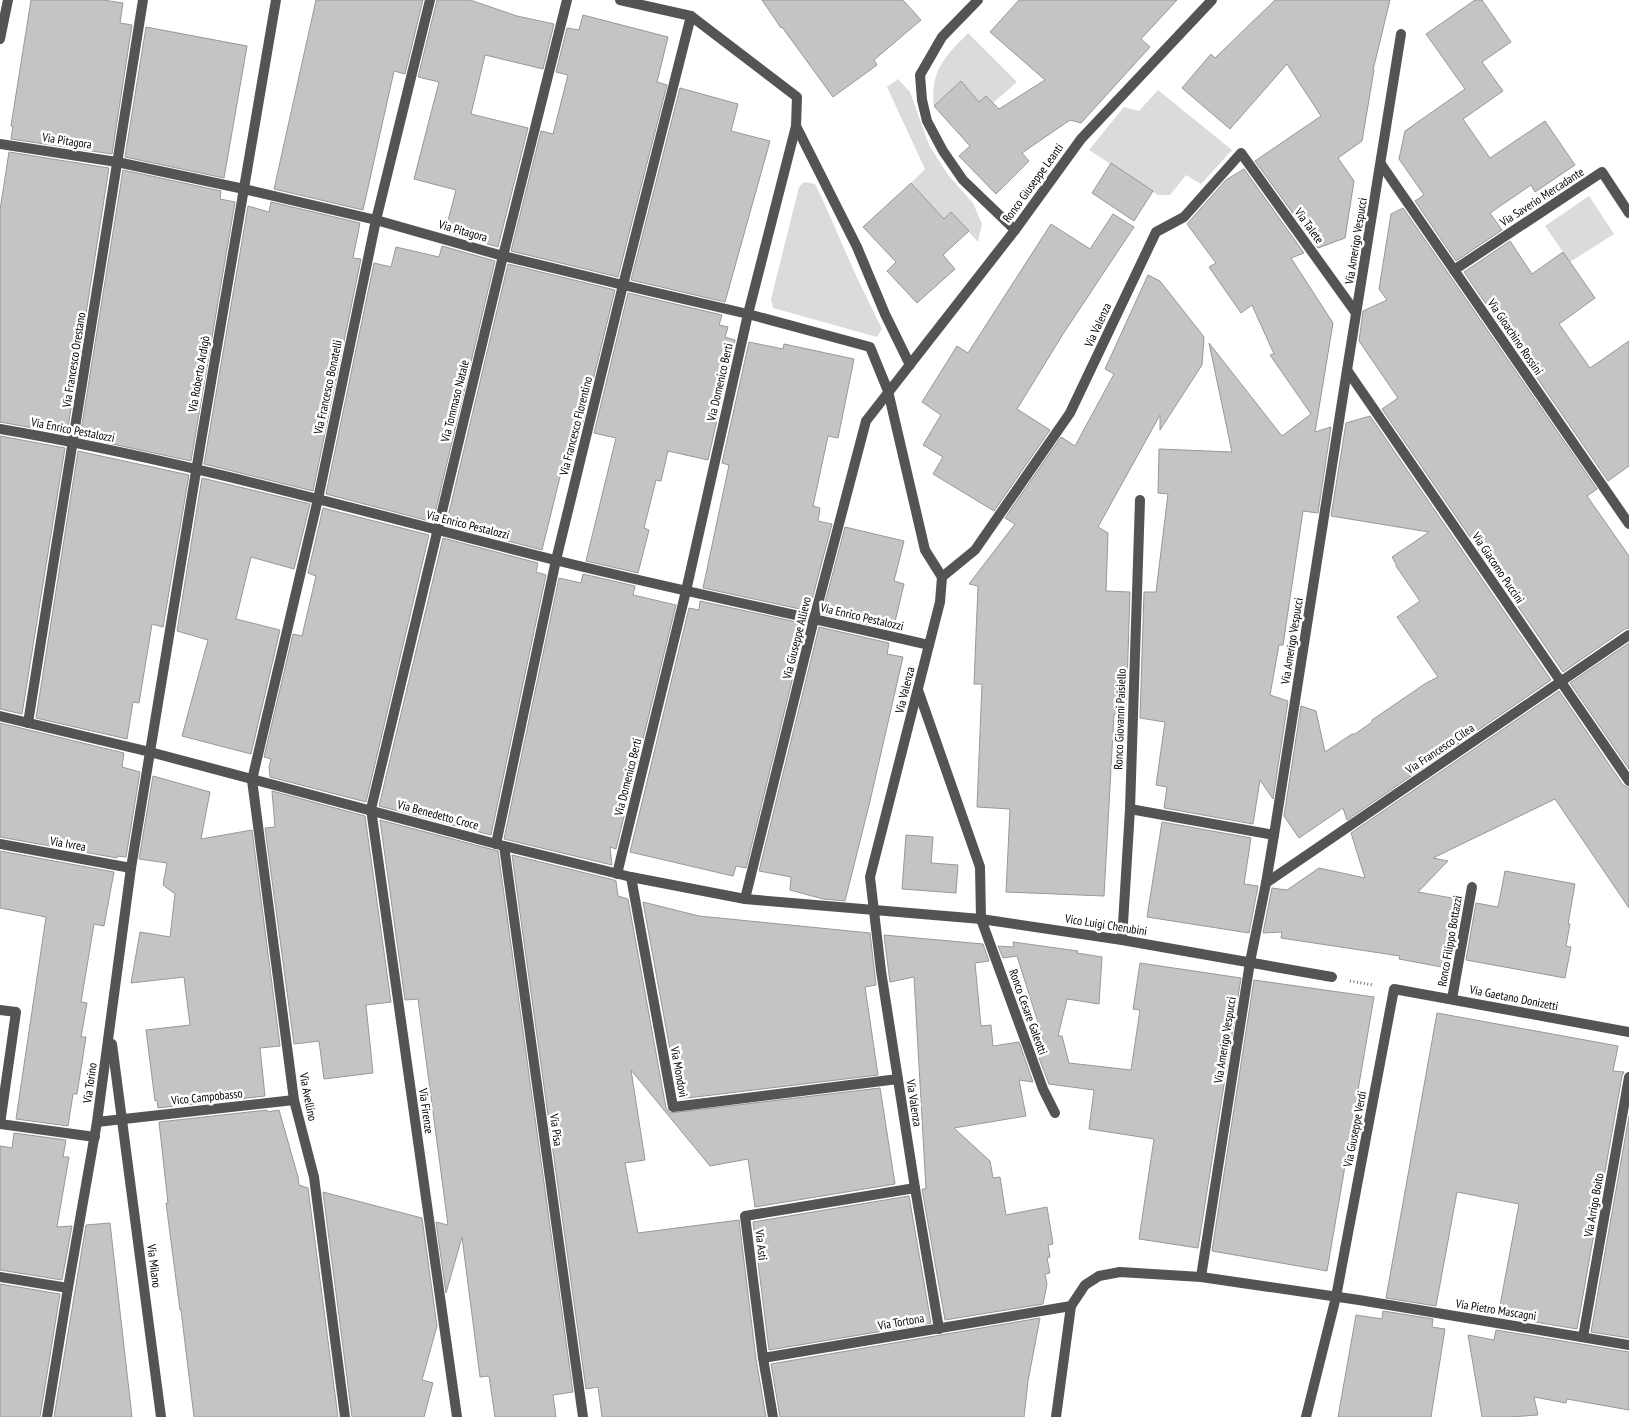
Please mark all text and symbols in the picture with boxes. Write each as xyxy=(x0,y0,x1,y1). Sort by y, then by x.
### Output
street label: Via Pitagora xyxy=(40,129,93,152)
street label: Ronco Giuseppe Leanti xyxy=(999,140,1066,225)
street label: Via Saverio Mercadante xyxy=(1496,164,1587,230)
street label: Via Amerigo Vespucci xyxy=(1341,197,1370,286)
street label: Via Talete xyxy=(1291,204,1327,246)
street label: Via Pitagora xyxy=(436,216,489,245)
street label: Via Gioachino Rossini xyxy=(1484,295,1546,377)
street label: Via Valenza xyxy=(1080,300,1114,350)
street label: Via Francesco Orestano xyxy=(58,311,88,410)
street label: Via Roberto Ardigò xyxy=(184,334,213,414)
street label: Via Francesco Bonatelli xyxy=(310,338,345,436)
street label: Via Domenico Berti xyxy=(703,341,736,423)
street label: Via Tommaso Natale xyxy=(437,358,472,444)
street label: Via Francesco Florentino xyxy=(556,375,595,478)
street label: Via Enrico Pestalozzi xyxy=(29,414,116,445)
street label: Via Enrico Pestalozzi xyxy=(424,507,511,542)
street label: Via Giacomo Puccini xyxy=(1469,528,1528,606)
street label: Via Giuseppe Allievo xyxy=(779,595,814,682)
street label: Via Amerigo Vespucci xyxy=(1277,597,1306,686)
street label: Via Enrico Pestalozzi xyxy=(818,599,905,633)
street label: Via Valenza xyxy=(891,665,918,716)
street label: Ronco Giovanni Paisiello xyxy=(1110,668,1129,770)
street label: Via Francesco Cilea xyxy=(1402,720,1477,778)
street label: Via Domenico Berti xyxy=(610,736,644,818)
street label: Via Benedetto Croce xyxy=(395,796,480,833)
street label: Via Ivrea xyxy=(48,833,87,854)
street label: Ronco Filippo Bottazzi xyxy=(1434,894,1465,988)
street label: Vico Luigi Cherubini xyxy=(1063,910,1148,938)
street label: Ronco Cesare Galeotti xyxy=(1006,967,1051,1057)
street label: Via Gaetano Donizetti xyxy=(1468,981,1560,1013)
street label: Via Amerigo Vespucci xyxy=(1210,996,1239,1085)
street label: Via Mondovì xyxy=(667,1044,691,1098)
street label: Via Torino xyxy=(79,1062,100,1105)
street label: Via Avellino xyxy=(296,1071,321,1122)
street label: Via Valenza xyxy=(903,1077,926,1128)
street label: Vico Campobasso xyxy=(170,1085,243,1108)
street label: Via Firenze xyxy=(416,1086,437,1135)
street label: Via Giuseppe Verdi xyxy=(1340,1090,1369,1169)
street label: Via Pisa xyxy=(547,1112,566,1147)
street label: Via Arrigo Boito xyxy=(1580,1172,1607,1239)
street label: Via Asti xyxy=(752,1228,771,1261)
street label: Via Milano xyxy=(144,1242,165,1289)
street label: Via Pietro Mascagni xyxy=(1454,1296,1537,1323)
street label: Via Tortona xyxy=(876,1310,925,1333)

